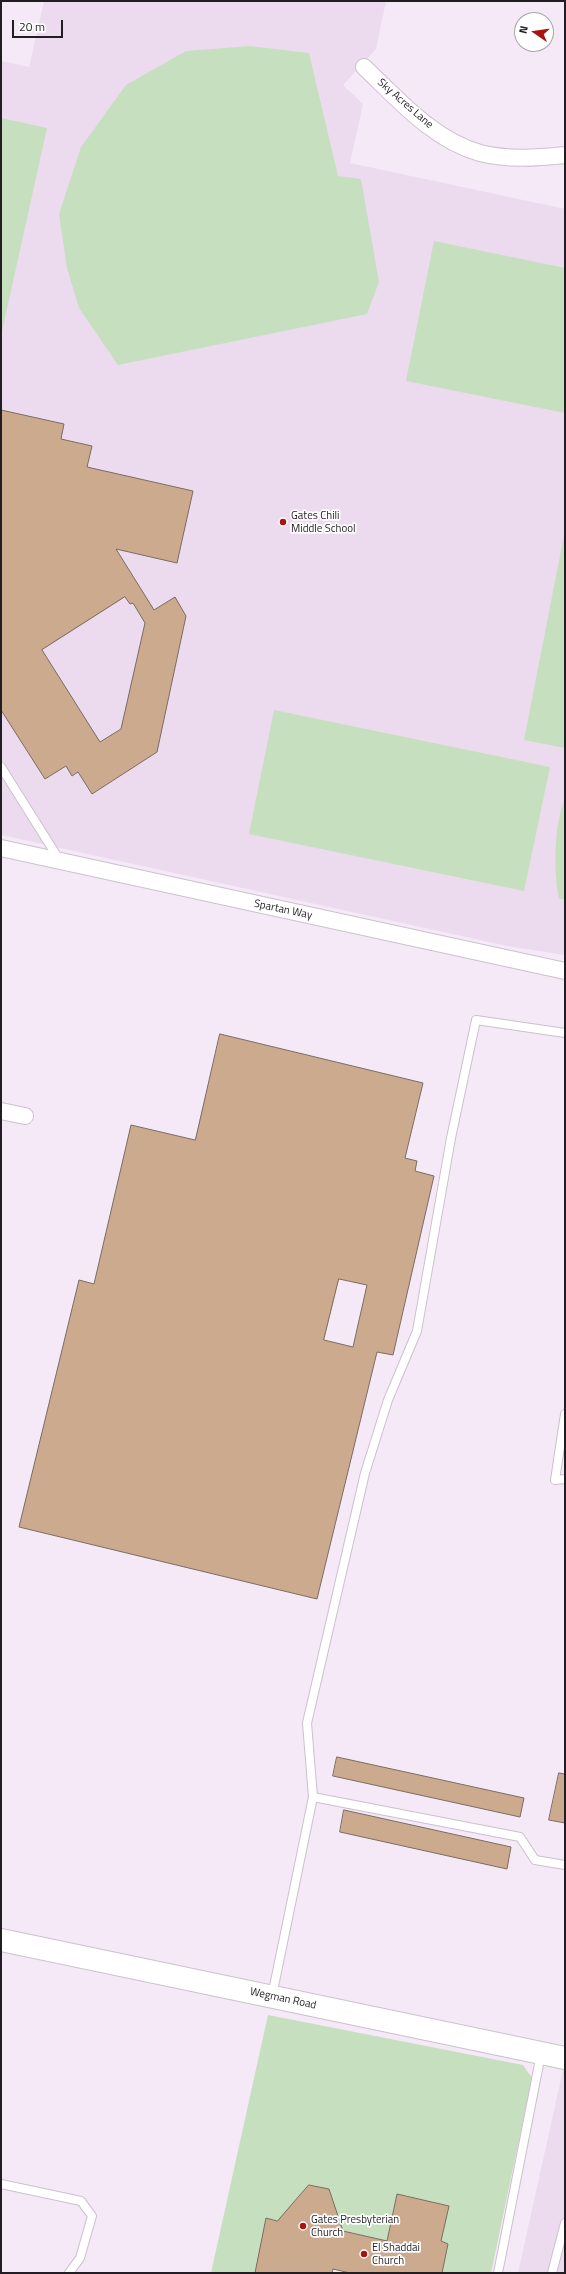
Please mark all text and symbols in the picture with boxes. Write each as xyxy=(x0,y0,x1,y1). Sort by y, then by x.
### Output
scale bar xyxy=(14,12,65,38)
north arrow xyxy=(514,12,554,52)
text: 20 m xyxy=(19,17,45,36)
text: N xyxy=(515,24,532,35)
street label: Sky Acres Lane xyxy=(375,76,435,132)
place label: Gates Chili Middle School xyxy=(291,509,356,535)
marker: Gates Chili Middle School xyxy=(278,517,288,527)
street label: Spartan Way xyxy=(253,897,313,923)
street label: Wegman Road xyxy=(249,1986,317,2012)
place label: Gates Presbyterian Church xyxy=(311,2213,399,2239)
marker: Gates Presbyterian Church xyxy=(298,2221,308,2231)
place label: El Shaddai Church xyxy=(372,2241,420,2267)
marker: El Shaddai Church xyxy=(359,2249,369,2259)

